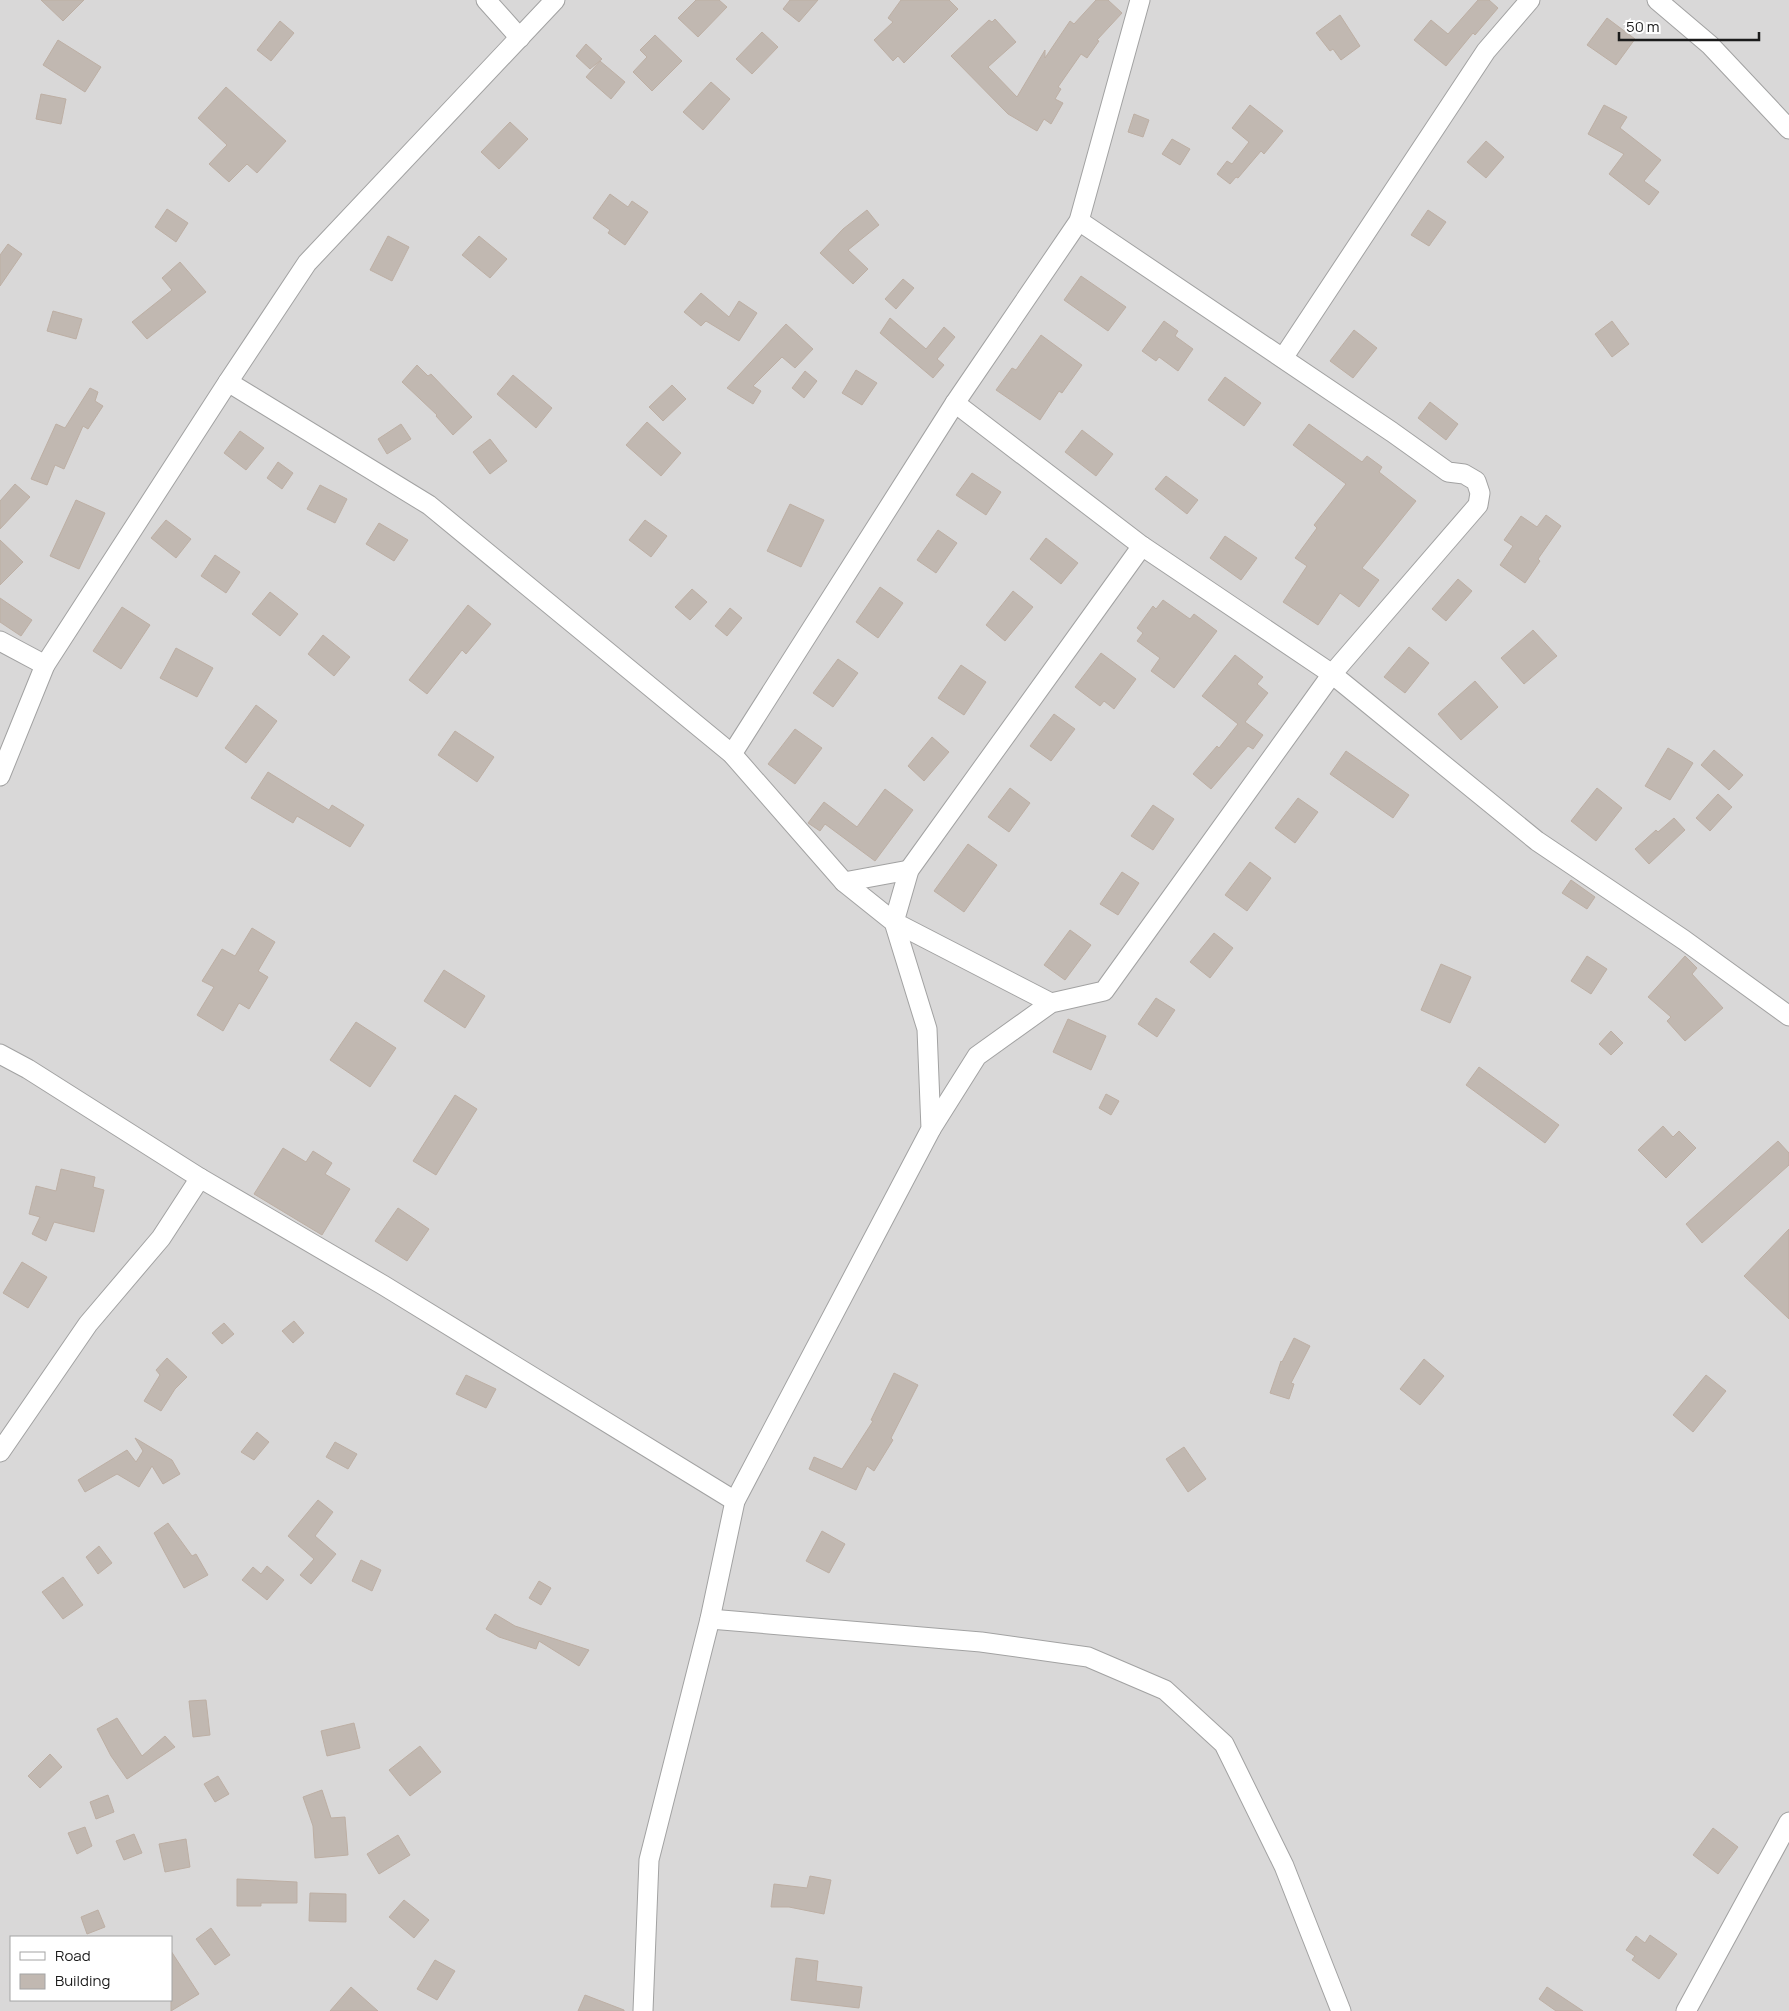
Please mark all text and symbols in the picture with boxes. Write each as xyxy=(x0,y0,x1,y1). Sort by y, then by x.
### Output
scale bar xyxy=(1619,10,1759,42)
text: 50 m xyxy=(1626,16,1660,37)
legend xyxy=(10,1936,172,2001)
text: Road xyxy=(55,1945,91,1966)
text: Building xyxy=(55,1970,110,1991)

